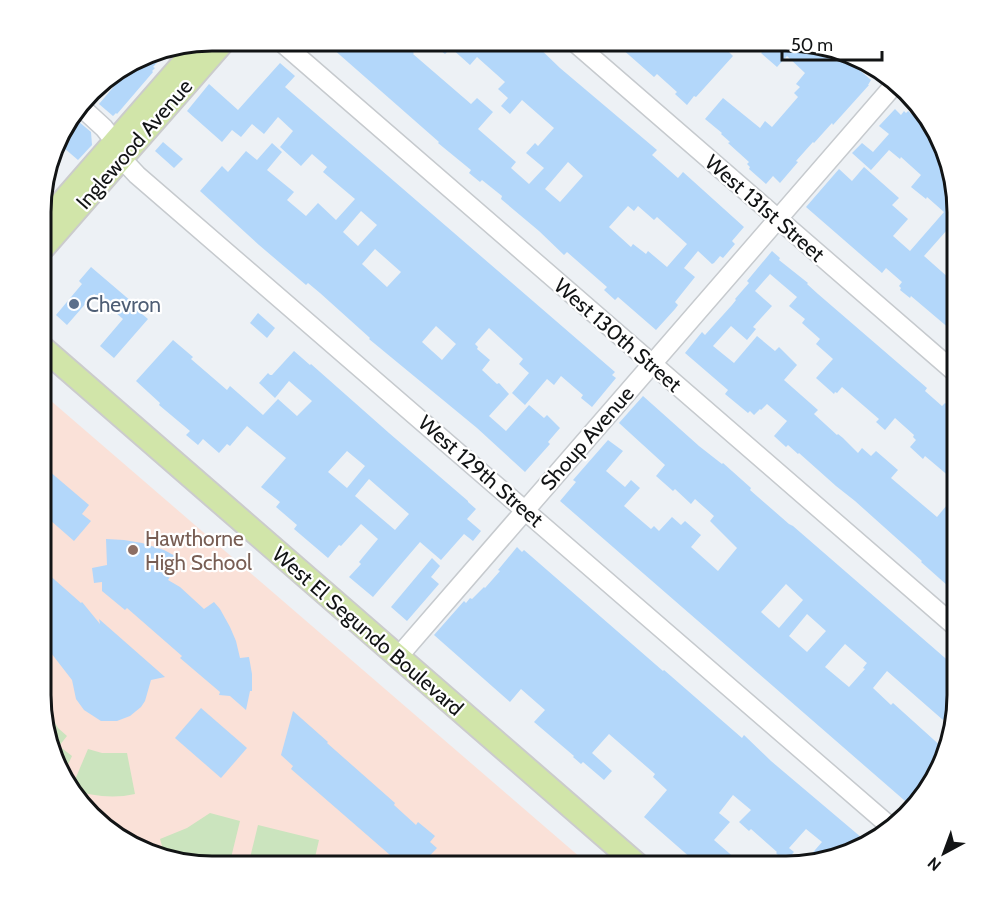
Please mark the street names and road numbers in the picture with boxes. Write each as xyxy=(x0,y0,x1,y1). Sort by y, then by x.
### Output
street label: Inglewood Avenue xyxy=(71,74,197,214)
street label: West 131st Street xyxy=(700,149,830,267)
street label: West 130th Street xyxy=(549,273,687,397)
street label: Shoup Avenue xyxy=(535,381,639,495)
street label: West 129th Street xyxy=(413,410,549,532)
street label: West El Segundo Boulevard xyxy=(267,541,469,721)

